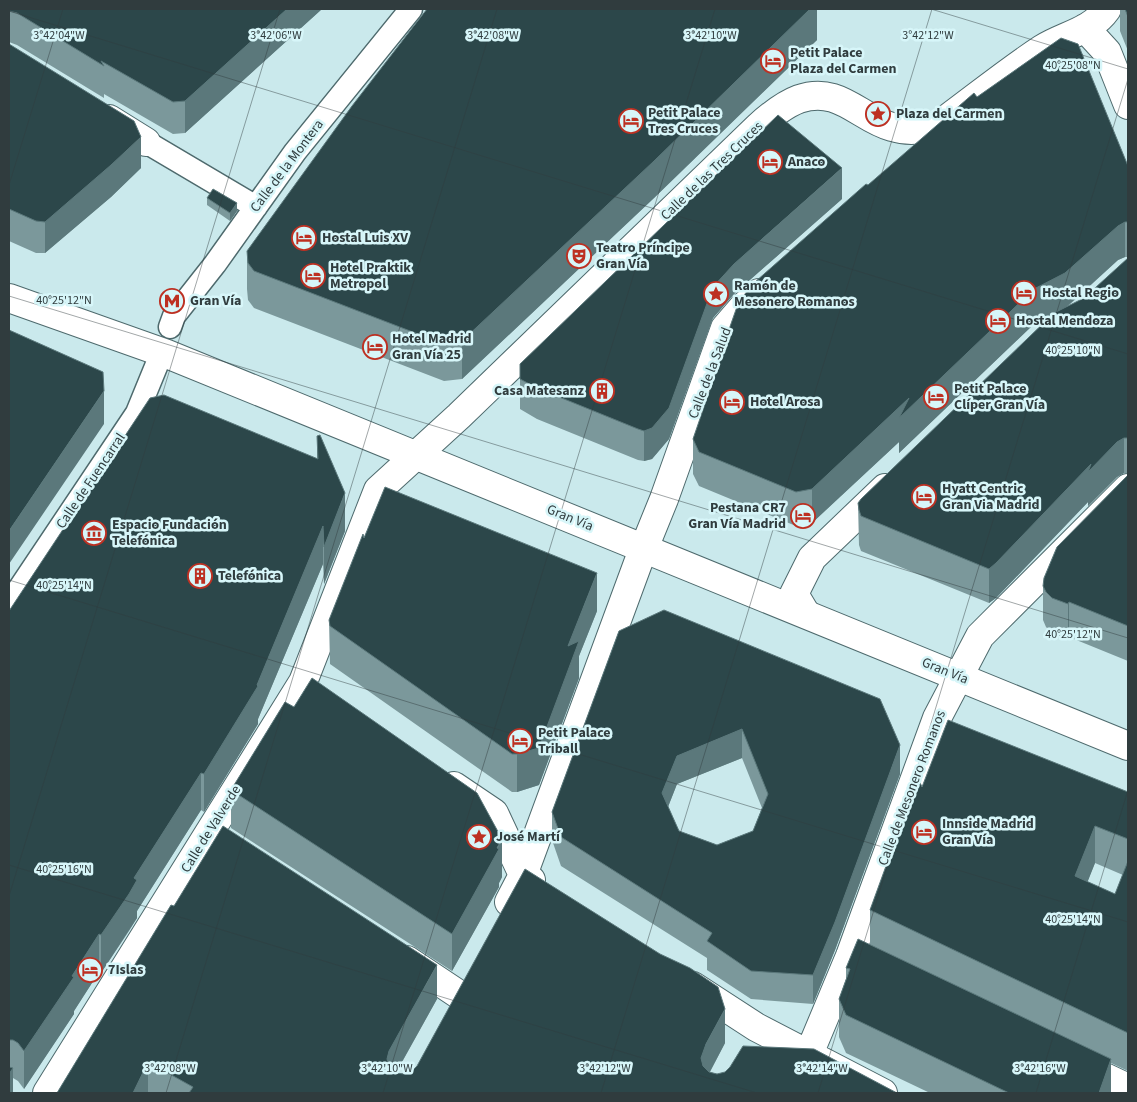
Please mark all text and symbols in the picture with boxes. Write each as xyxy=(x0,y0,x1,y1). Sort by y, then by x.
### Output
text: 3°42'04"W xyxy=(33,27,85,44)
text: 3°42'06"W xyxy=(250,27,302,44)
text: 3°42'08"W xyxy=(467,27,519,44)
text: 3°42'10"W xyxy=(685,27,737,44)
text: 3°42'12"W xyxy=(902,27,954,44)
place label: Petit Palace Plaza del Carmen xyxy=(790,43,897,79)
hotel icon: Petit Palace Plaza del Carmen xyxy=(760,48,786,74)
text: 40°25'08"N xyxy=(1045,57,1101,74)
place icon: Plaza del Carmen xyxy=(865,101,891,127)
place label: Petit Palace Tres Cruces xyxy=(648,103,721,139)
place label: Plaza del Carmen xyxy=(896,104,1003,124)
hotel icon: Petit Palace Tres Cruces xyxy=(618,108,644,134)
street label: Calle de la Montera xyxy=(246,116,328,216)
street label: Calle de las Tres Cruces xyxy=(656,117,768,225)
hotel icon: Anaco xyxy=(757,149,783,175)
place label: Anaco xyxy=(787,152,826,172)
hotel icon: Hostal Luis XV xyxy=(291,225,317,251)
place label: Hostal Luis XV xyxy=(322,228,408,248)
place label: Teatro Príncipe Gran Vía xyxy=(596,238,690,274)
theatre icon: Teatro Príncipe Gran Vía xyxy=(566,243,592,269)
place label: Hotel Praktik Metropol xyxy=(330,258,411,294)
hotel icon: Hotel Praktik Metropol xyxy=(300,263,326,289)
place label: Ramón de Mesonero Romanos xyxy=(734,276,855,312)
hotel icon: Hostal Regio xyxy=(1011,280,1037,306)
place icon: Ramón de Mesonero Romanos xyxy=(703,281,729,307)
place label: Hostal Regio xyxy=(1042,283,1119,303)
metro station icon: Gran Vía xyxy=(159,288,185,314)
place label: Gran Vía xyxy=(190,291,241,311)
text: 40°25'12"N xyxy=(36,292,92,309)
hotel icon: Hostal Mendoza xyxy=(985,308,1011,334)
place label: Hostal Mendoza xyxy=(1016,311,1113,331)
street label: Calle de la Salud xyxy=(683,324,737,422)
place label: Hotel Madrid Gran Vía 25 xyxy=(392,329,472,365)
hotel icon: Hotel Madrid Gran Vía 25 xyxy=(362,334,388,360)
text: 40°25'10"N xyxy=(1045,342,1101,359)
building icon: Casa Matesanz xyxy=(589,378,615,404)
place label: Petit Palace Clíper Gran Vía xyxy=(954,379,1045,415)
place label: Casa Matesanz xyxy=(494,381,585,401)
hotel icon: Petit Palace Clíper Gran Vía xyxy=(923,384,949,410)
hotel icon: Hotel Arosa xyxy=(719,389,745,415)
place label: Hotel Arosa xyxy=(750,392,821,412)
street label: Calle de Fuencarral xyxy=(51,429,131,533)
place label: Hyatt Centric Gran Via Madrid xyxy=(942,479,1040,515)
hotel icon: Hyatt Centric Gran Via Madrid xyxy=(911,484,937,510)
place label: Pestana CR7 Gran Vía Madrid xyxy=(688,498,786,534)
street label: Gran Vía xyxy=(544,500,596,536)
hotel icon: Pestana CR7 Gran Vía Madrid xyxy=(790,503,816,529)
place label: Espacio Fundación Telefónica xyxy=(112,515,227,551)
museum icon: Espacio Fundación Telefónica xyxy=(81,520,107,546)
building icon: Telefónica xyxy=(187,563,213,589)
place label: Telefónica xyxy=(218,566,281,586)
text: 40°25'14"N xyxy=(36,577,92,594)
text: 40°25'12"N xyxy=(1045,626,1101,643)
street label: Gran Vía xyxy=(919,653,971,689)
street label: Calle de Mesonero Romanos xyxy=(873,707,951,869)
place label: Petit Palace Triball xyxy=(538,723,611,759)
hotel icon: Petit Palace Triball xyxy=(507,728,533,754)
street label: Calle de Valverde xyxy=(176,781,246,877)
place label: Innside Madrid Gran Vía xyxy=(942,814,1034,850)
hotel icon: Innside Madrid Gran Vía xyxy=(911,819,937,845)
place icon: José Martí xyxy=(466,824,492,850)
place label: José Martí xyxy=(496,827,561,847)
text: 40°25'16"N xyxy=(36,861,92,878)
text: 40°25'14"N xyxy=(1045,911,1101,928)
hotel icon: 7Islas xyxy=(77,957,103,983)
place label: 7Islas xyxy=(108,960,143,980)
text: 3°42'08"W xyxy=(144,1060,196,1077)
text: 3°42'10"W xyxy=(361,1060,413,1077)
text: 3°42'12"W xyxy=(579,1060,631,1077)
text: 3°42'14"W xyxy=(796,1060,848,1077)
text: 3°42'16"W xyxy=(1014,1060,1066,1077)

